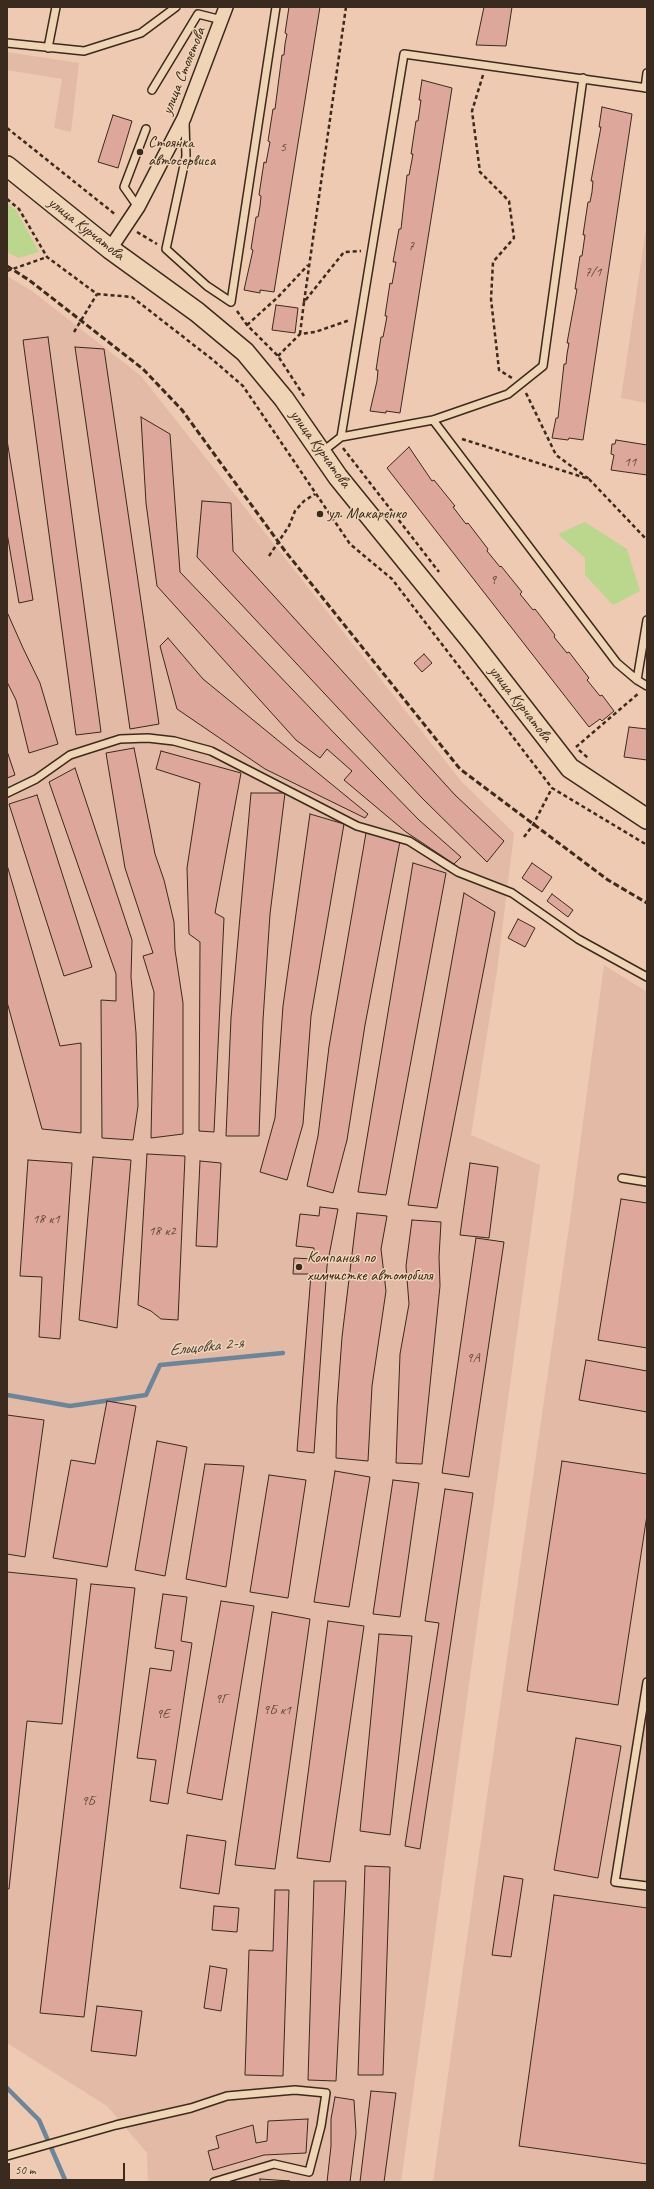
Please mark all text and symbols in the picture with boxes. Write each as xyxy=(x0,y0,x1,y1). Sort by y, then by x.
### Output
street label: улица Столетова xyxy=(158,25,210,117)
place label: Стоянка автосервиса xyxy=(148,133,215,171)
house number: 5 xyxy=(280,139,286,155)
marker: Стоянка автосервиса xyxy=(135,147,145,157)
street label: улица Курчатова xyxy=(44,193,128,265)
house number: 7 xyxy=(408,238,414,254)
house number: 7/1 xyxy=(584,264,602,280)
street label: улица Курчатова xyxy=(285,406,355,492)
house number: 11 xyxy=(624,454,636,470)
place label: ул. Макаренко xyxy=(328,504,406,524)
marker: ул. Макаренко xyxy=(315,509,325,519)
house number: 9 xyxy=(490,572,496,588)
street label: улица Курчатова xyxy=(484,662,556,746)
house number: 18 к1 xyxy=(32,1211,60,1227)
house number: 18 к2 xyxy=(148,1223,176,1239)
place label: Компания по химчистке автомобиля xyxy=(307,1248,433,1286)
marker: Компания по химчистке автомобиля xyxy=(294,1262,304,1272)
water label: Ельцовка 2-я xyxy=(168,1333,244,1361)
house number: 9А xyxy=(466,1350,480,1366)
house number: 9Г xyxy=(215,1691,227,1707)
house number: 9Б к1 xyxy=(263,1702,291,1718)
house number: 9Е xyxy=(156,1706,170,1722)
house number: 9Б xyxy=(81,1793,95,1809)
scale bar xyxy=(10,2155,127,2181)
text: 50 m xyxy=(15,2162,35,2178)

